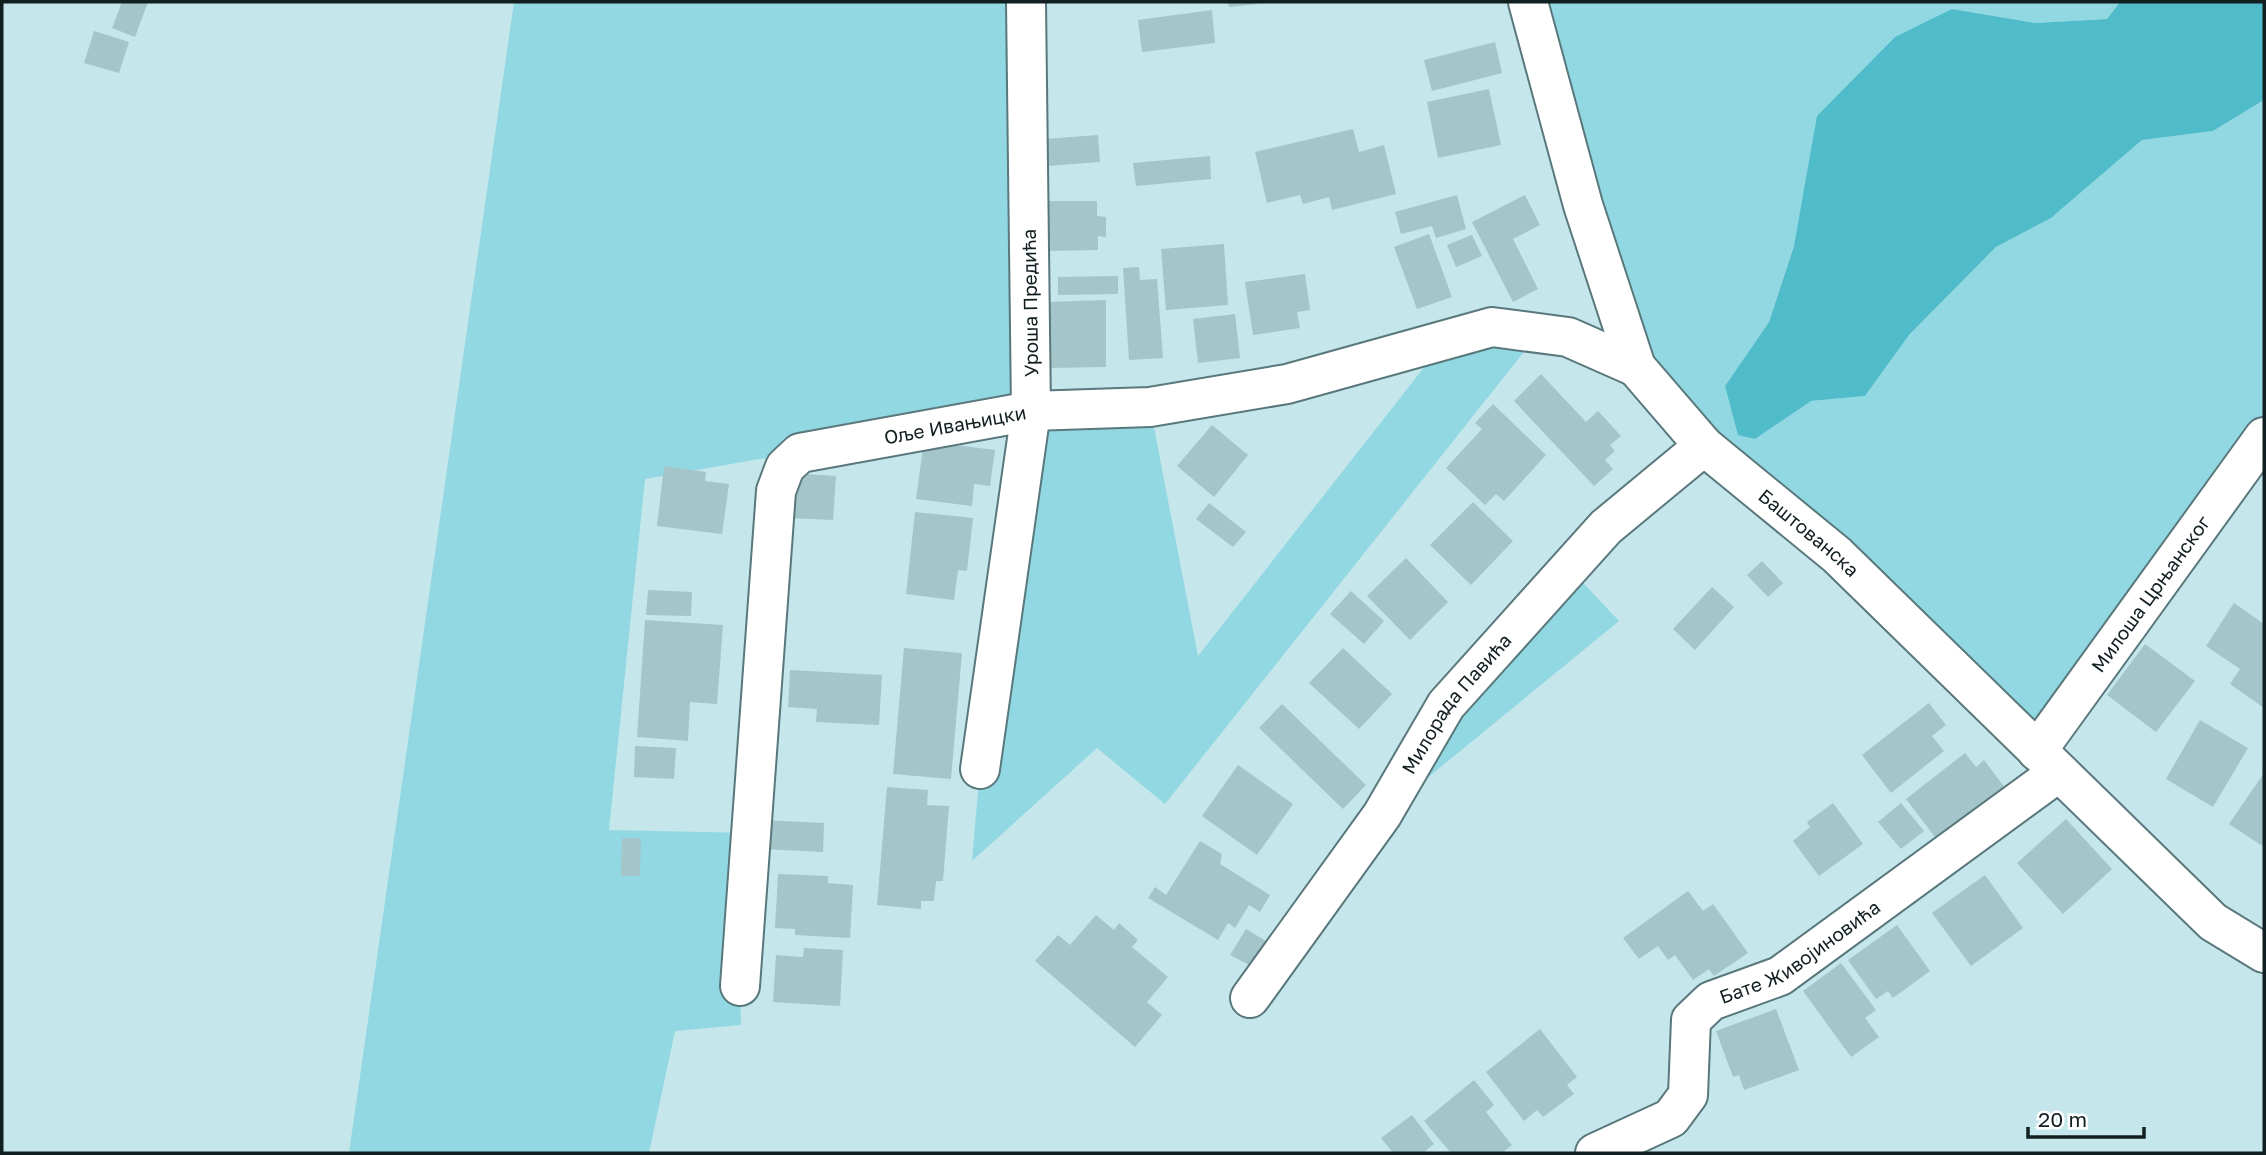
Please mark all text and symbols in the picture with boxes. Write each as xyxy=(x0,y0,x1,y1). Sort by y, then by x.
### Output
street label: Уроша Предића xyxy=(1017,229,1042,377)
street label: Оље Ивањицки xyxy=(882,400,1028,449)
street label: Баштованска xyxy=(1754,484,1864,581)
street label: Милоша Црњанског xyxy=(2086,511,2215,676)
street label: Милорада Павића xyxy=(1396,628,1516,778)
street label: Бате Живојиновића xyxy=(1716,895,1884,1008)
scale bar xyxy=(2028,1096,2144,1140)
text: 20 m xyxy=(2038,1106,2087,1132)

